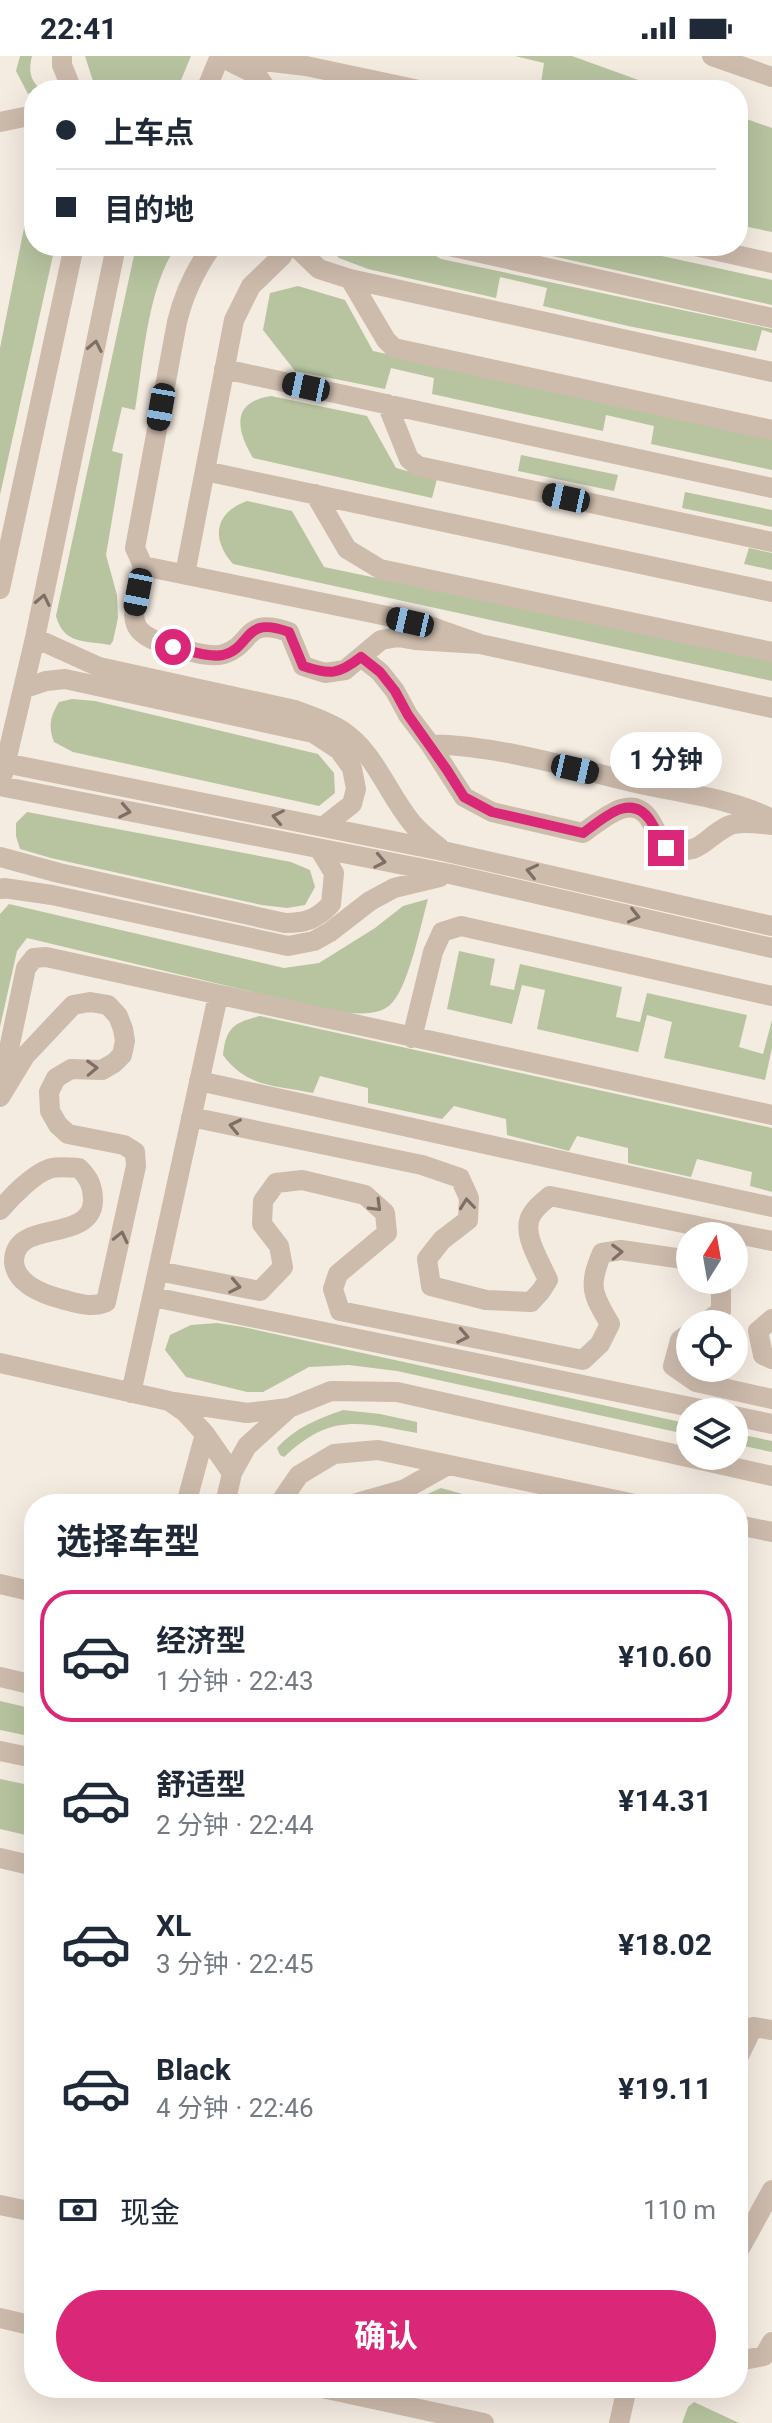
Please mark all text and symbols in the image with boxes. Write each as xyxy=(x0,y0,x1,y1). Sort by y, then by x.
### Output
text: 22:41 xyxy=(40,11,117,46)
text: 上车点 xyxy=(104,115,194,150)
text: 目的地 xyxy=(104,192,194,227)
one-way arrow xyxy=(86,339,103,352)
car xyxy=(280,370,332,404)
car xyxy=(145,381,177,433)
car xyxy=(540,481,592,515)
car xyxy=(122,566,154,618)
one-way arrow xyxy=(34,594,51,608)
car xyxy=(384,605,436,639)
route start xyxy=(155,629,191,665)
callout: 1 分钟 xyxy=(610,732,722,788)
text: 1 分钟 xyxy=(629,745,703,775)
car xyxy=(549,752,601,786)
one-way arrow xyxy=(118,802,132,819)
one-way arrow xyxy=(271,810,285,827)
route end xyxy=(648,830,684,866)
one-way arrow xyxy=(374,852,387,869)
one-way arrow xyxy=(526,863,540,880)
one-way arrow xyxy=(627,907,641,924)
one-way arrow xyxy=(86,1060,99,1077)
one-way arrow xyxy=(228,1118,242,1135)
one-way arrow xyxy=(367,1196,381,1211)
one-way arrow xyxy=(459,1198,476,1211)
north arrow xyxy=(676,1222,748,1294)
map controls xyxy=(676,1222,748,1470)
one-way arrow xyxy=(112,1230,129,1244)
one-way arrow xyxy=(611,1244,623,1261)
one-way arrow xyxy=(228,1277,241,1294)
button: locate xyxy=(676,1310,748,1382)
one-way arrow xyxy=(456,1327,469,1344)
button: layers xyxy=(676,1398,748,1470)
text: 选择车型 xyxy=(56,1521,200,1563)
icon: car xyxy=(60,1620,132,1692)
text: 经济型 xyxy=(156,1623,246,1658)
text: ¥10.60 xyxy=(618,1639,712,1674)
text: 1 分钟 · 22:43 xyxy=(156,1666,314,1696)
icon: car xyxy=(60,1764,132,1836)
text: 舒适型 xyxy=(156,1767,246,1802)
text: ¥14.31 xyxy=(618,1783,712,1818)
text: 2 分钟 · 22:44 xyxy=(156,1810,314,1840)
icon: car xyxy=(60,1908,132,1980)
text: XL xyxy=(156,1908,191,1943)
text: ¥18.02 xyxy=(618,1927,712,1962)
text: 3 分钟 · 22:45 xyxy=(156,1949,314,1979)
icon: car xyxy=(60,2052,132,2124)
text: Black xyxy=(156,2052,231,2087)
text: ¥19.11 xyxy=(618,2071,712,2106)
text: 4 分钟 · 22:46 xyxy=(156,2093,314,2123)
icon: cash xyxy=(56,2188,100,2232)
text: 现金 xyxy=(120,2195,180,2230)
text: 110 m xyxy=(643,2195,716,2225)
button: 确认 xyxy=(56,2290,716,2382)

